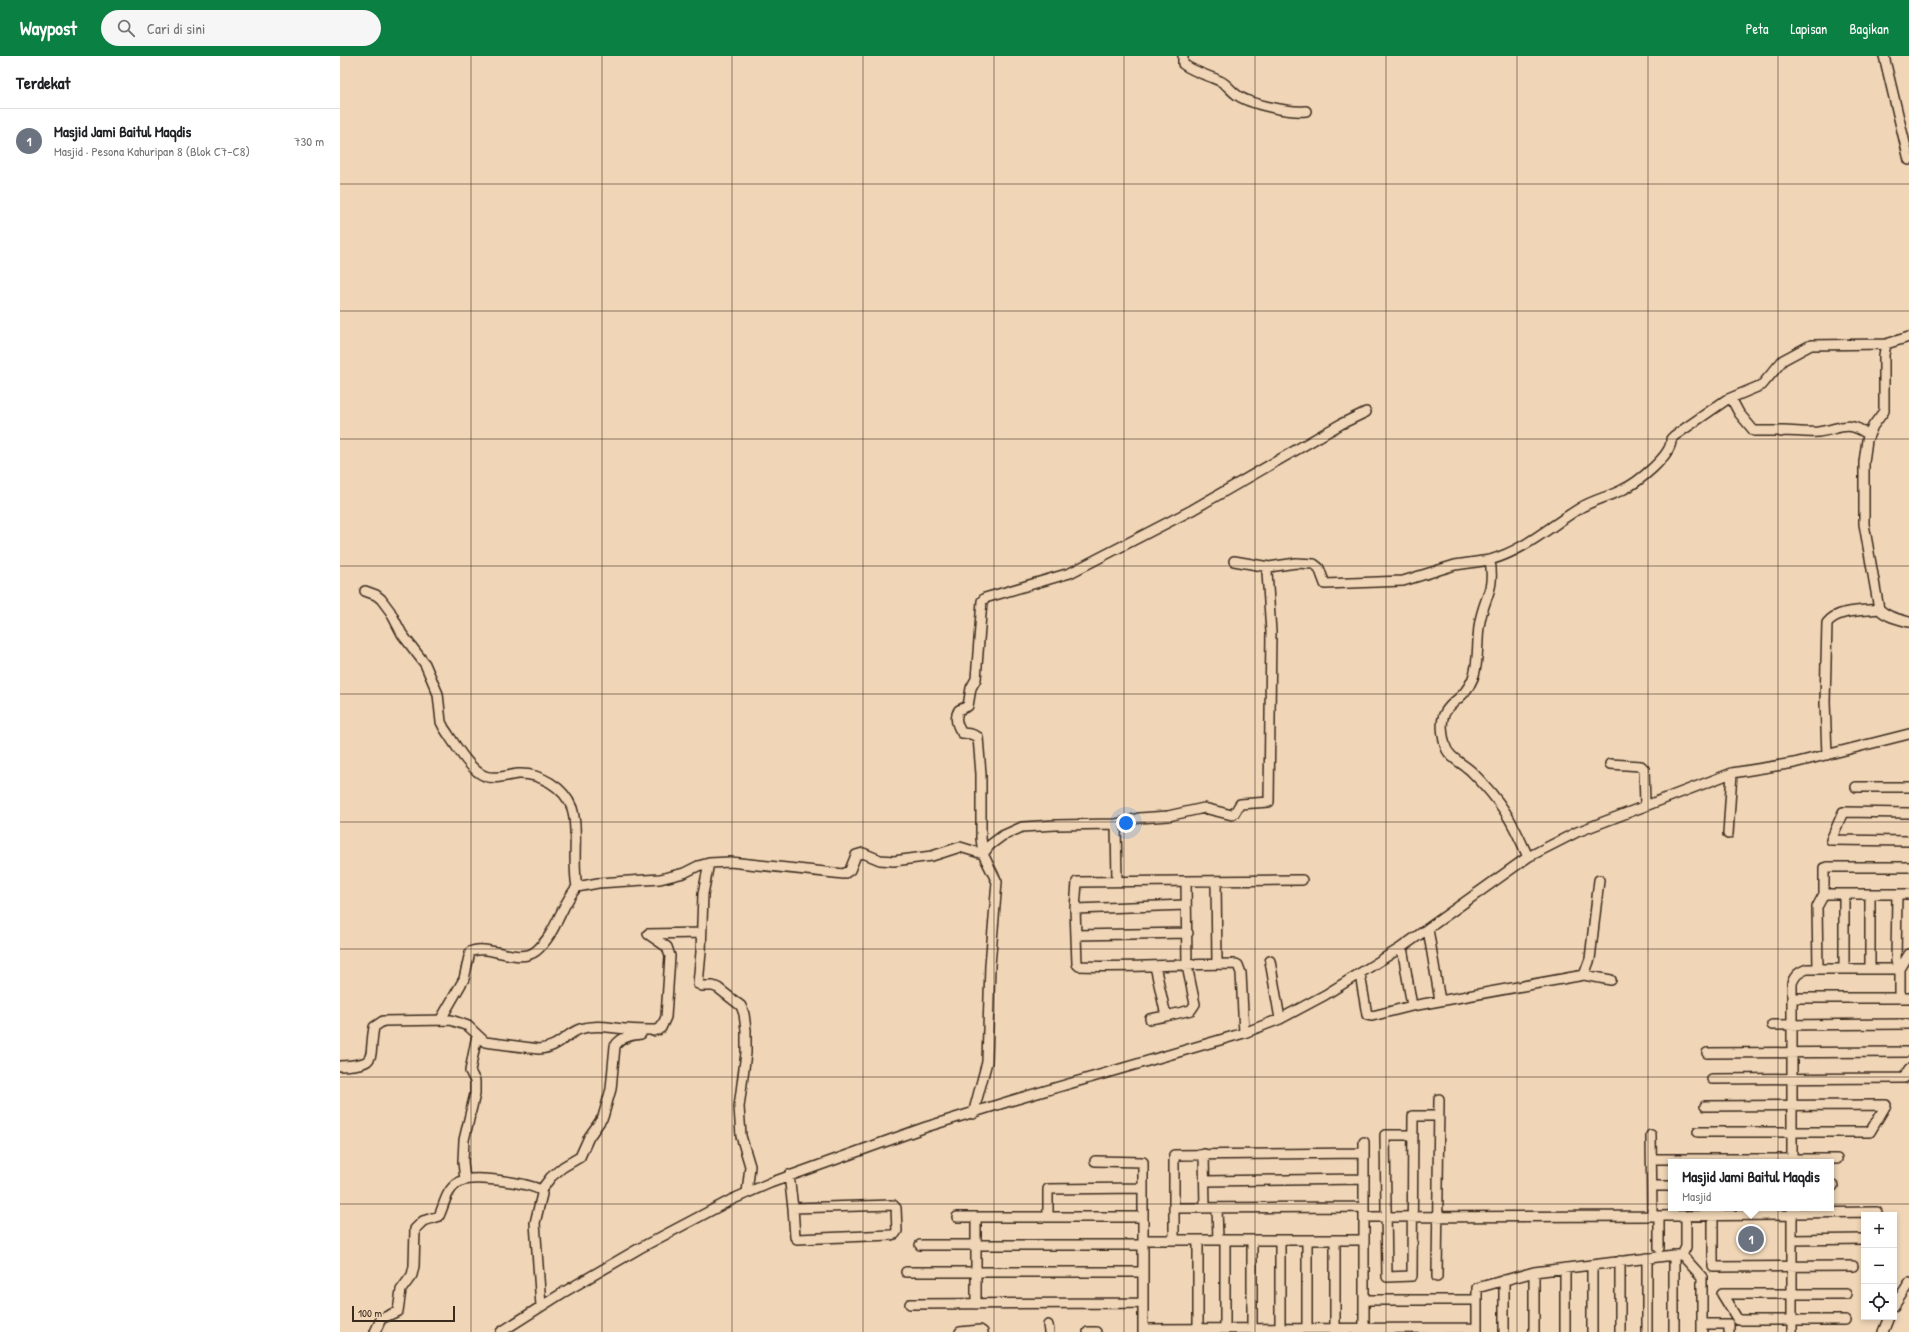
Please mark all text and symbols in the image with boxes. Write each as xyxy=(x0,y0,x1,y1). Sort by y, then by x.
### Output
search box xyxy=(101,10,381,46)
text: Waypost xyxy=(20,15,77,41)
icon: search xyxy=(115,17,137,39)
text: Cari di sini xyxy=(147,18,205,39)
text: Peta xyxy=(1746,19,1768,38)
text: Lapisan xyxy=(1790,19,1827,38)
text: Bagikan xyxy=(1849,19,1889,38)
text: Terdekat xyxy=(16,71,70,94)
text: Masjid Jami Baitul Maqdis xyxy=(54,121,191,142)
text: 1 xyxy=(27,132,31,150)
text: 730 m xyxy=(294,132,324,150)
text: Masjid · Pesona Kahuripan 8 (Blok C7-C8) xyxy=(54,142,250,160)
your location xyxy=(1116,813,1136,833)
popup xyxy=(1668,1159,1834,1211)
text: Masjid Jami Baitul Maqdis xyxy=(1682,1166,1820,1187)
text: Masjid xyxy=(1682,1187,1711,1205)
map controls xyxy=(1861,1212,1897,1320)
button: + xyxy=(1861,1212,1897,1248)
pin: 1 xyxy=(1738,1224,1764,1254)
button: − xyxy=(1861,1248,1897,1284)
button: locate xyxy=(1861,1284,1897,1320)
scale bar xyxy=(352,1304,455,1323)
text: 100 m xyxy=(358,1306,382,1320)

